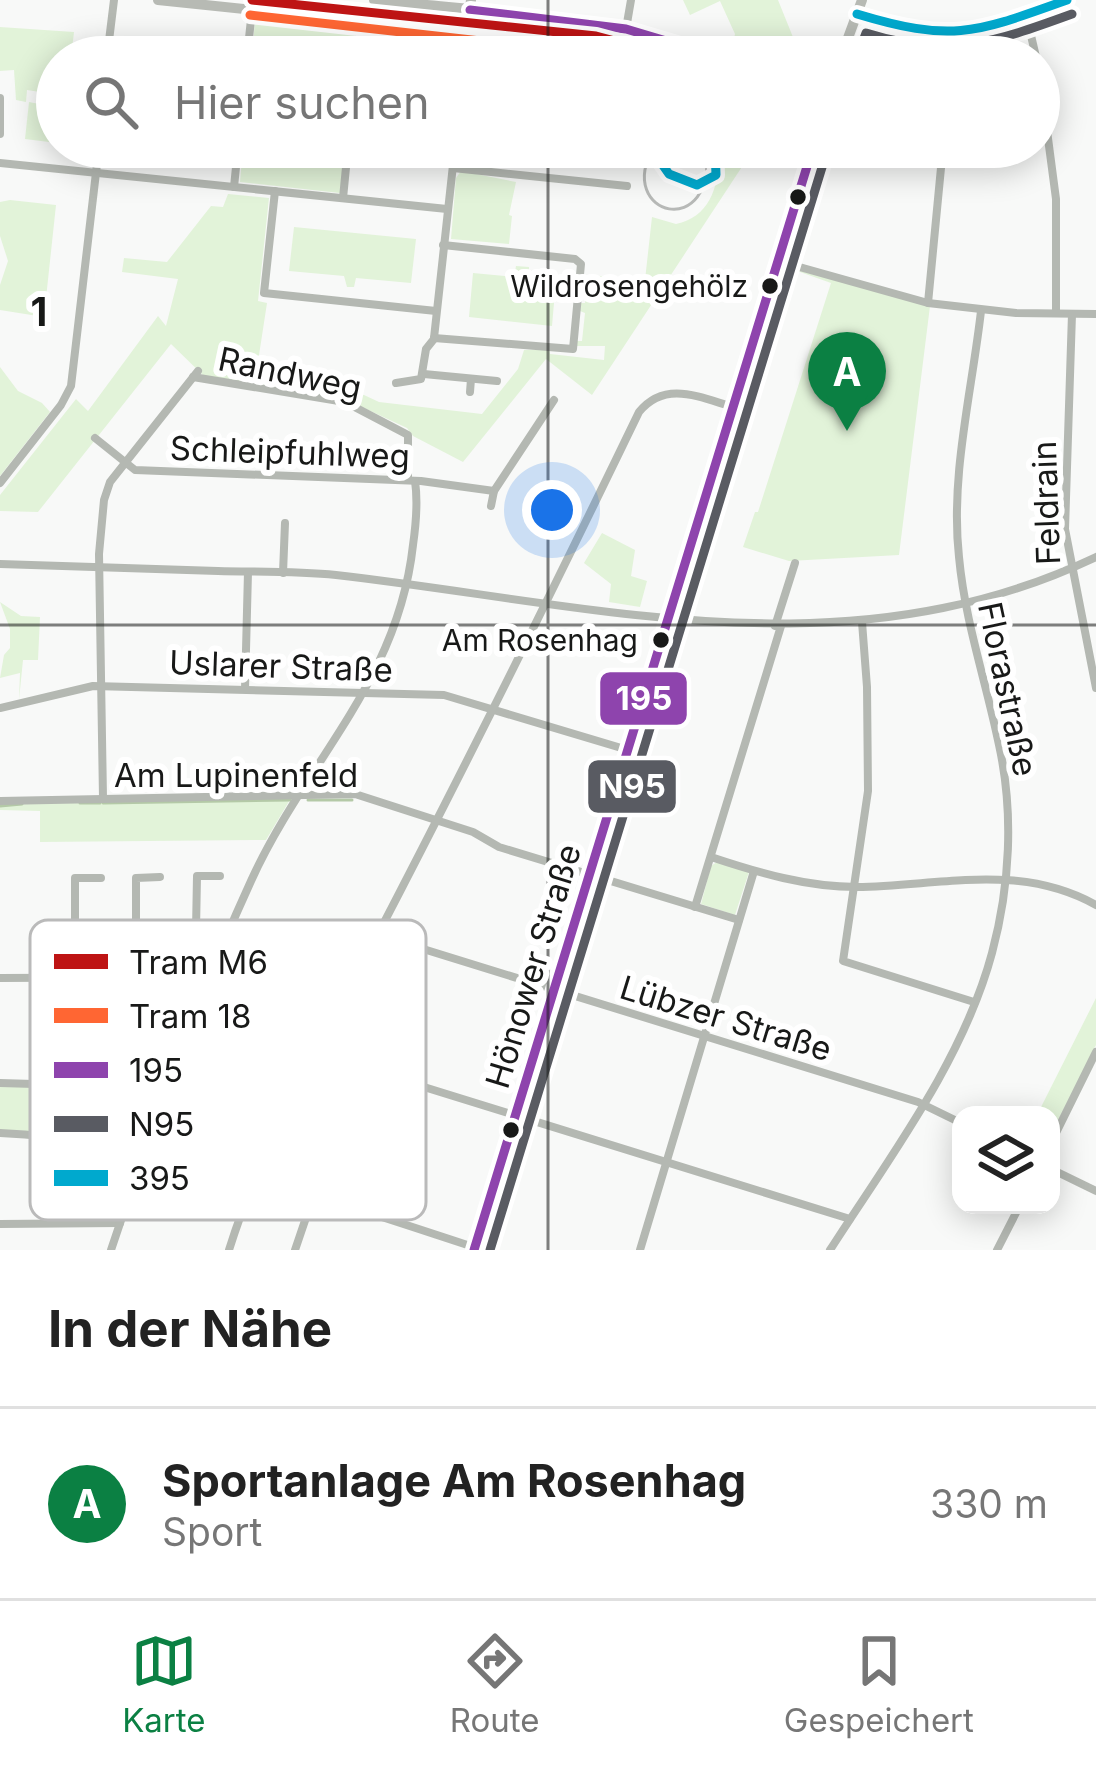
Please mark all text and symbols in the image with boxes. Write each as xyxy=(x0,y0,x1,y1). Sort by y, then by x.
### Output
search box xyxy=(36,36,1060,168)
icon: search xyxy=(78,69,144,135)
text: Hier suchen xyxy=(174,75,430,130)
unlabelled marker xyxy=(787,186,809,208)
place label: Wildrosengehölz xyxy=(510,268,748,304)
marker: Wildrosengehölz xyxy=(759,275,781,297)
text: 1 xyxy=(31,288,47,335)
pin: A xyxy=(808,332,886,431)
street label: Randweg xyxy=(215,338,365,408)
street label: Schleipfuhlweg xyxy=(169,428,411,476)
street label: Feldrain xyxy=(1024,440,1068,566)
your location xyxy=(522,480,582,540)
street label: Florastraße xyxy=(970,598,1046,780)
place label: Am Rosenhag xyxy=(442,622,638,658)
marker: Am Rosenhag xyxy=(650,629,672,651)
street label: Uslarer Straße xyxy=(168,642,394,690)
line badge: 195 xyxy=(598,670,689,727)
text: 195 xyxy=(616,678,672,718)
street label: Am Lupinenfeld xyxy=(114,755,358,795)
line badge: N95 xyxy=(586,758,678,815)
text: N95 xyxy=(598,766,666,806)
street label: Hönower Straße xyxy=(477,839,589,1093)
legend xyxy=(30,920,426,1220)
text: Tram M6 xyxy=(129,942,268,982)
street label: Lübzer Straße xyxy=(615,967,837,1069)
text: Tram 18 xyxy=(129,996,251,1036)
text: 195 xyxy=(129,1050,183,1090)
text: N95 xyxy=(129,1104,194,1144)
map controls xyxy=(952,1106,1060,1214)
button: layers xyxy=(952,1106,1060,1214)
unlabelled marker xyxy=(500,1119,522,1141)
text: 395 xyxy=(129,1158,190,1198)
text: In der Nähe xyxy=(48,1298,332,1359)
text: Sportanlage Am Rosenhag xyxy=(162,1453,746,1508)
text: A xyxy=(72,1480,102,1527)
text: 330 m xyxy=(930,1480,1048,1527)
text: Sport xyxy=(162,1508,262,1555)
tab: Karte xyxy=(122,1628,205,1740)
tab: Route xyxy=(450,1628,540,1740)
tab: Gespeichert xyxy=(784,1628,974,1740)

